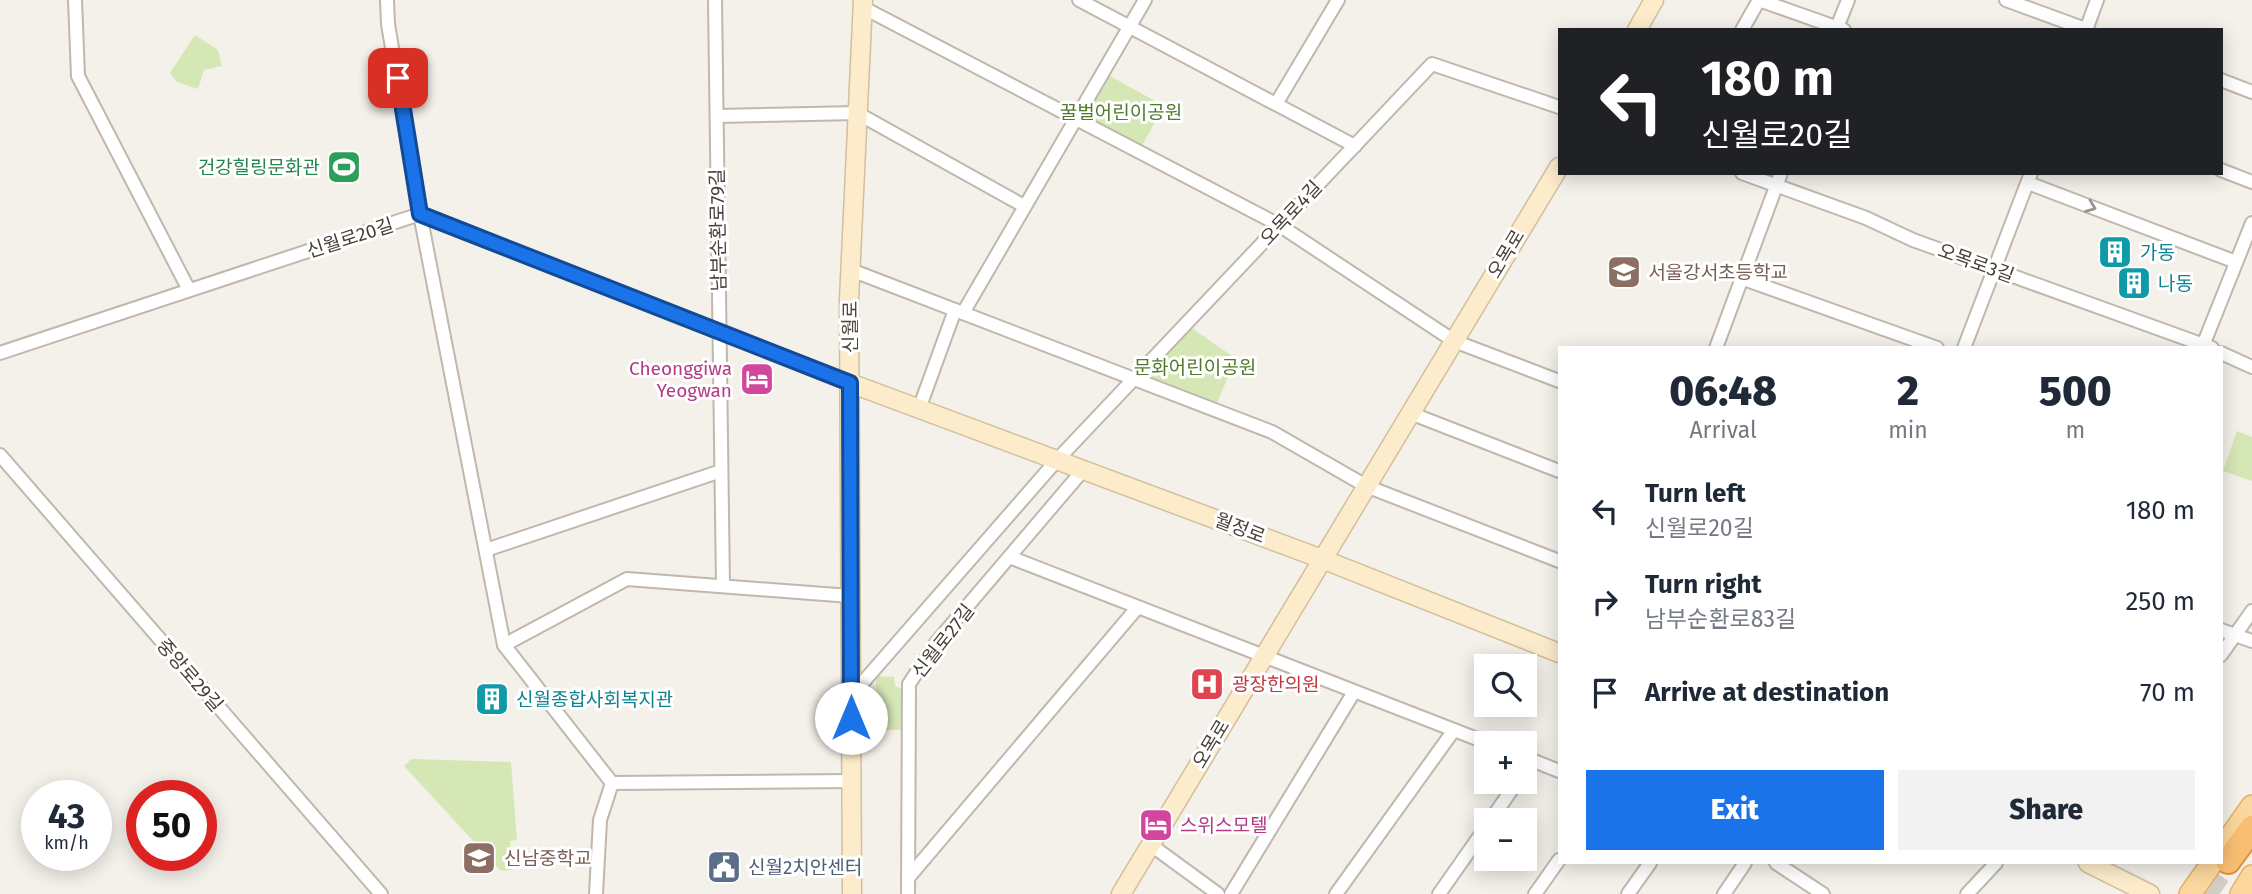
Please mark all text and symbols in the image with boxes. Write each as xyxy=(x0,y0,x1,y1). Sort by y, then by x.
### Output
pin xyxy=(368,48,428,108)
text: 180 m xyxy=(1701,49,1834,108)
icon: left xyxy=(1586,56,1677,147)
icon: arrive xyxy=(379,59,417,97)
park label: 꿀벌어린이공원 xyxy=(1060,101,1182,124)
text: 신월로20길 xyxy=(1701,116,1852,154)
sports icon: 건강힐링문화관 xyxy=(325,148,363,186)
place label: 건강힐링문화관 xyxy=(198,156,320,179)
street label: 남부순환로79길 xyxy=(705,168,731,292)
street label: 오목로4길 xyxy=(1255,176,1327,250)
one-way arrow xyxy=(2085,199,2097,213)
street label: 신월로20길 xyxy=(304,213,396,263)
street label: 오목로 xyxy=(1483,226,1529,282)
building icon: 가동 xyxy=(2096,233,2134,271)
street label: 오목로3길 xyxy=(1935,239,2017,287)
place label: 가동 xyxy=(2140,241,2175,264)
school or university icon: 서울강서초등학교 xyxy=(1605,253,1643,291)
place label: 서울강서초등학교 xyxy=(1648,261,1788,284)
building icon: 나동 xyxy=(2115,264,2153,302)
place label: 나동 xyxy=(2158,272,2193,295)
street label: 신월로 xyxy=(839,301,862,353)
park label: 문화어린이공원 xyxy=(1134,356,1256,379)
place label: Cheonggiwa Yeogwan xyxy=(629,357,732,402)
hotel icon: Cheonggiwa Yeogwan xyxy=(738,360,776,398)
text: 06:48 xyxy=(1669,366,1777,416)
text: 2 xyxy=(1897,366,1919,416)
text: 500 xyxy=(2039,366,2112,416)
text: Arrival xyxy=(1689,416,1757,444)
text: min xyxy=(1888,416,1928,444)
text: m xyxy=(2066,416,2085,444)
text: Turn left xyxy=(1645,478,1746,509)
icon: left xyxy=(1586,492,1624,530)
text: 180 m xyxy=(2126,495,2195,526)
street label: 월정로 xyxy=(1211,508,1269,548)
text: 신월로20길 xyxy=(1645,514,1754,542)
text: Turn right xyxy=(1645,569,1762,600)
icon: right xyxy=(1586,583,1624,621)
text: 250 m xyxy=(2125,586,2195,617)
street label: 신월로27길 xyxy=(907,599,979,683)
text: 남부순환로83길 xyxy=(1645,605,1796,633)
street label: 중앙로29길 xyxy=(152,634,228,716)
map controls xyxy=(1474,654,1537,871)
button: search xyxy=(1474,654,1537,717)
hospital icon: 광장한의원 xyxy=(1188,665,1226,703)
place label: 광장한의원 xyxy=(1232,673,1319,696)
icon: arrive xyxy=(1586,674,1624,712)
text: Arrive at destination xyxy=(1645,677,1889,708)
text: 70 m xyxy=(2140,677,2195,708)
building icon: 신월종합사회복지관 xyxy=(473,680,511,718)
position arrow xyxy=(814,681,888,755)
place label: 신월종합사회복지관 xyxy=(516,688,673,711)
street label: 오목로 xyxy=(1188,716,1234,772)
button: + xyxy=(1474,731,1537,794)
button: Exit xyxy=(1586,770,1884,850)
button: Share xyxy=(1898,770,2195,850)
speed limit sign: 50 xyxy=(126,780,217,871)
text: 43 xyxy=(48,795,85,837)
hotel icon: 스위스모텔 xyxy=(1137,806,1175,844)
button: − xyxy=(1474,808,1537,871)
place label: 스위스모텔 xyxy=(1180,814,1267,837)
text: km/h xyxy=(44,832,89,854)
school or university icon: 신남중학교 xyxy=(460,839,498,877)
place label: 신남중학교 xyxy=(504,847,591,870)
public building icon: 신월2치안센터 xyxy=(705,848,743,886)
place label: 신월2치안센터 xyxy=(748,856,862,879)

